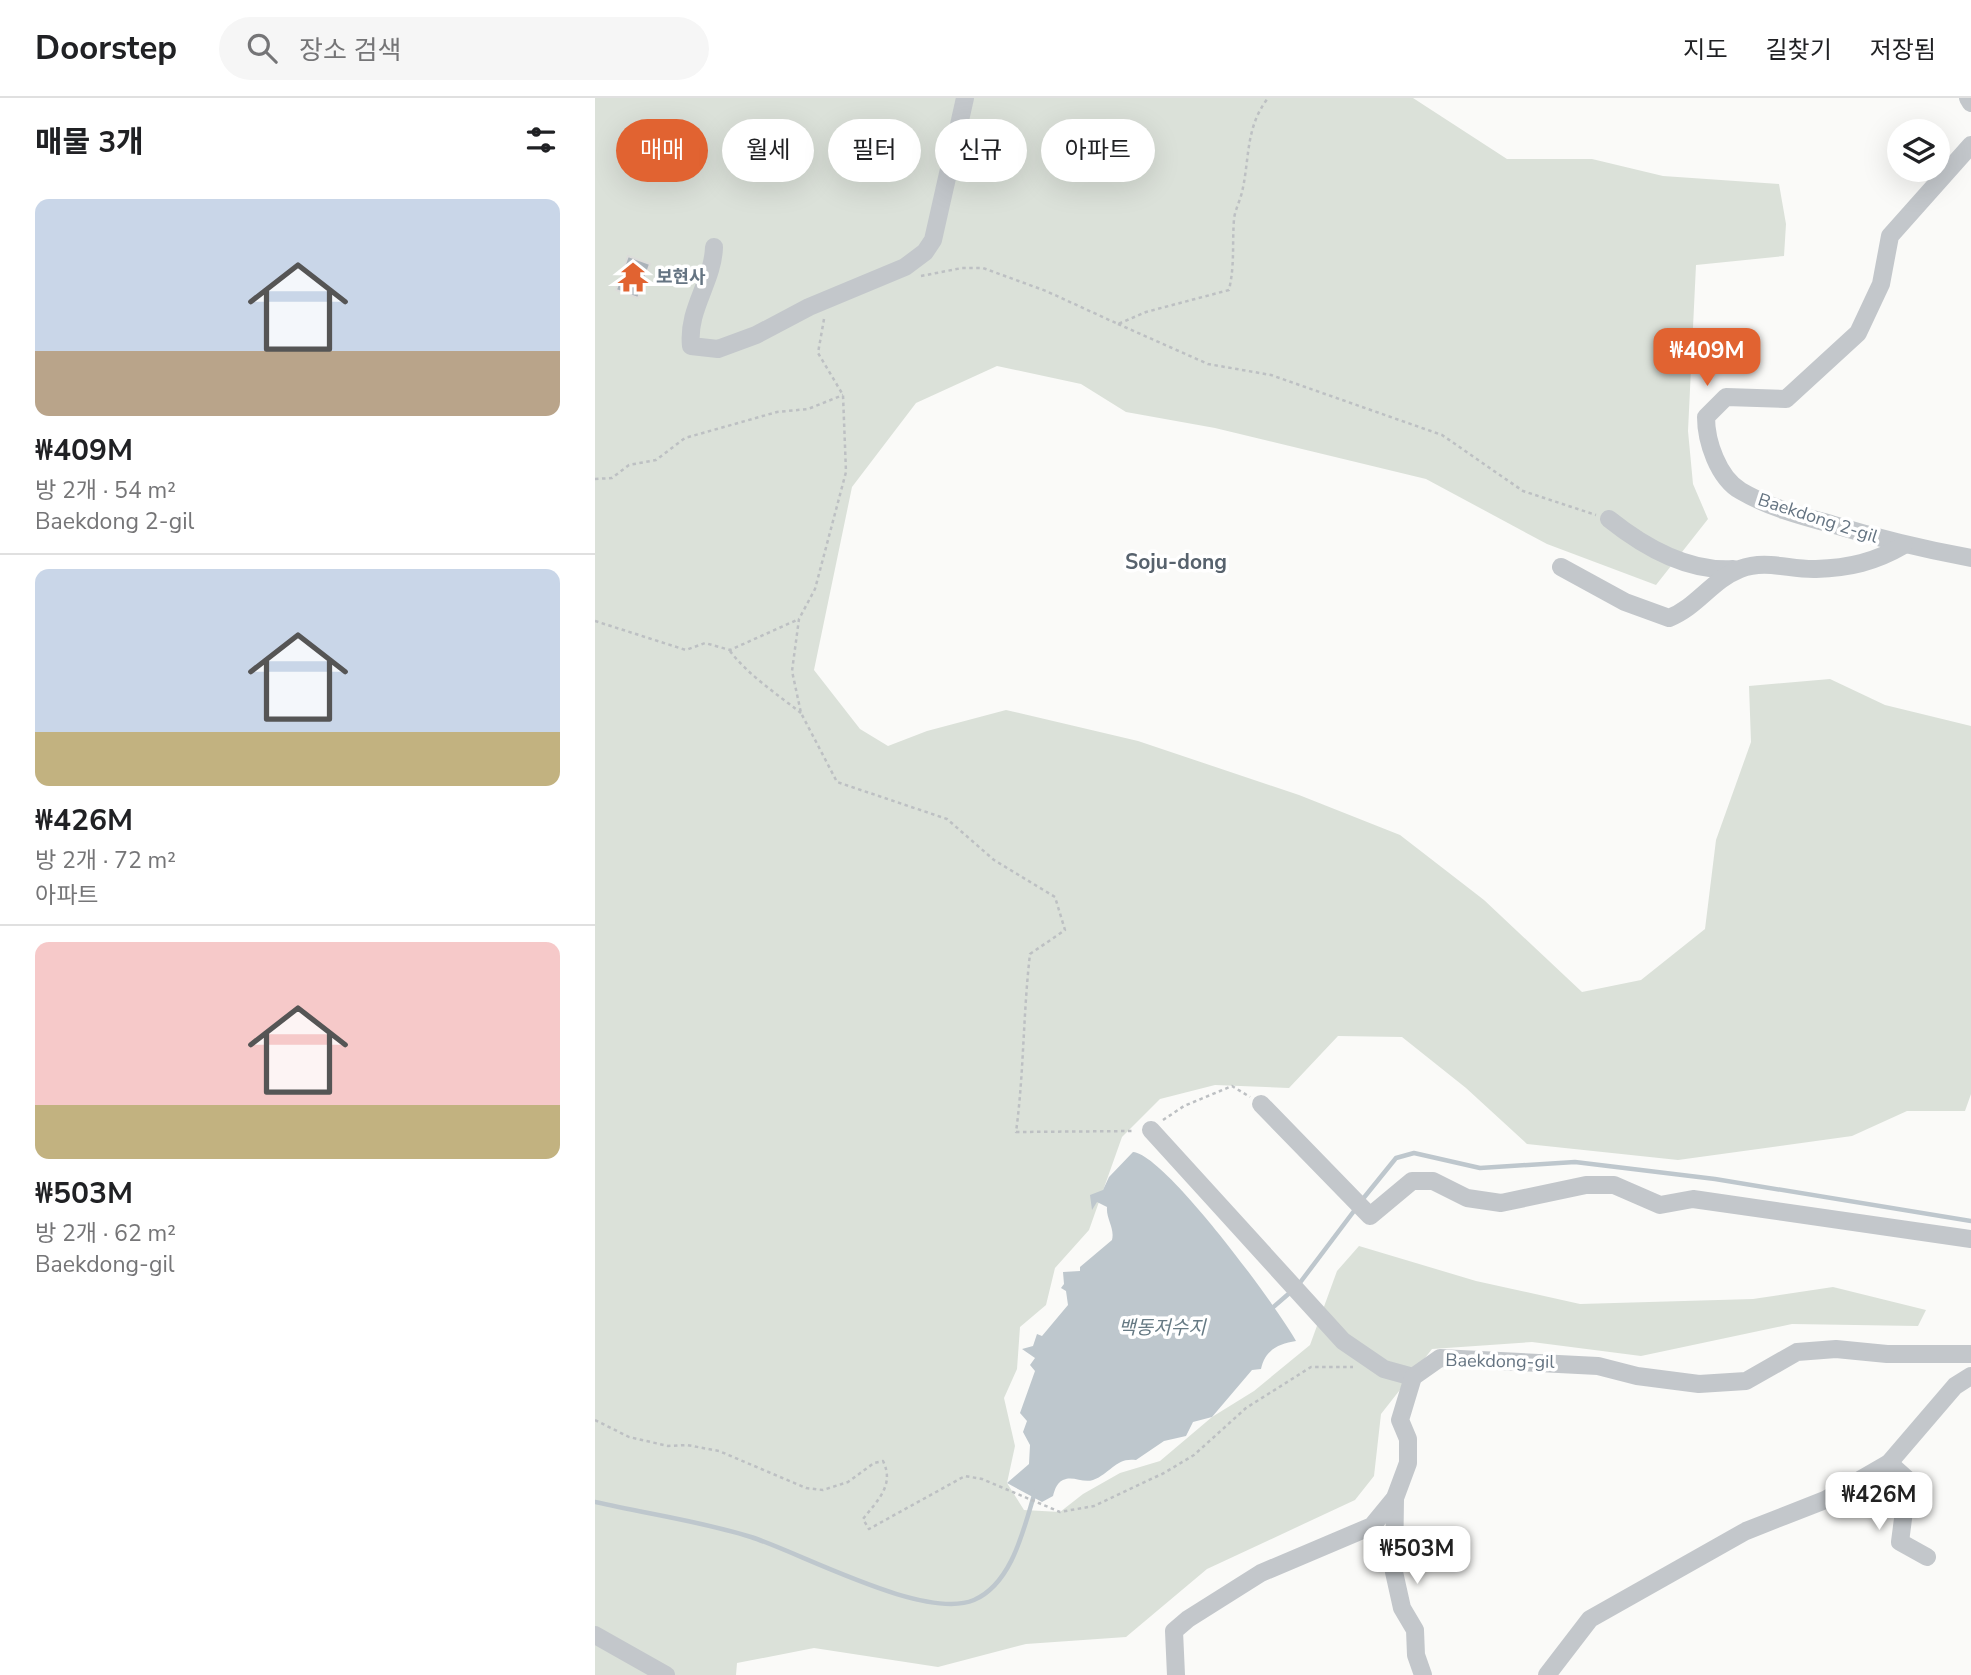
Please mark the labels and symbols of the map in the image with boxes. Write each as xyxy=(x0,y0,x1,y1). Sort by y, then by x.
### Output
temple icon: 보현사 xyxy=(616,260,650,294)
place label: 보현사 xyxy=(656,265,706,289)
pin: ₩409M xyxy=(1658,328,1756,388)
street label: Baekdong 2-gil xyxy=(1755,487,1882,549)
district label: Soju-dong xyxy=(1125,548,1227,576)
water label: 백동저수지 xyxy=(1118,1315,1207,1341)
street label: Baekdong-gil xyxy=(1445,1348,1556,1374)
pin: ₩426M xyxy=(1830,1472,1928,1532)
pin: ₩503M xyxy=(1368,1526,1466,1586)

